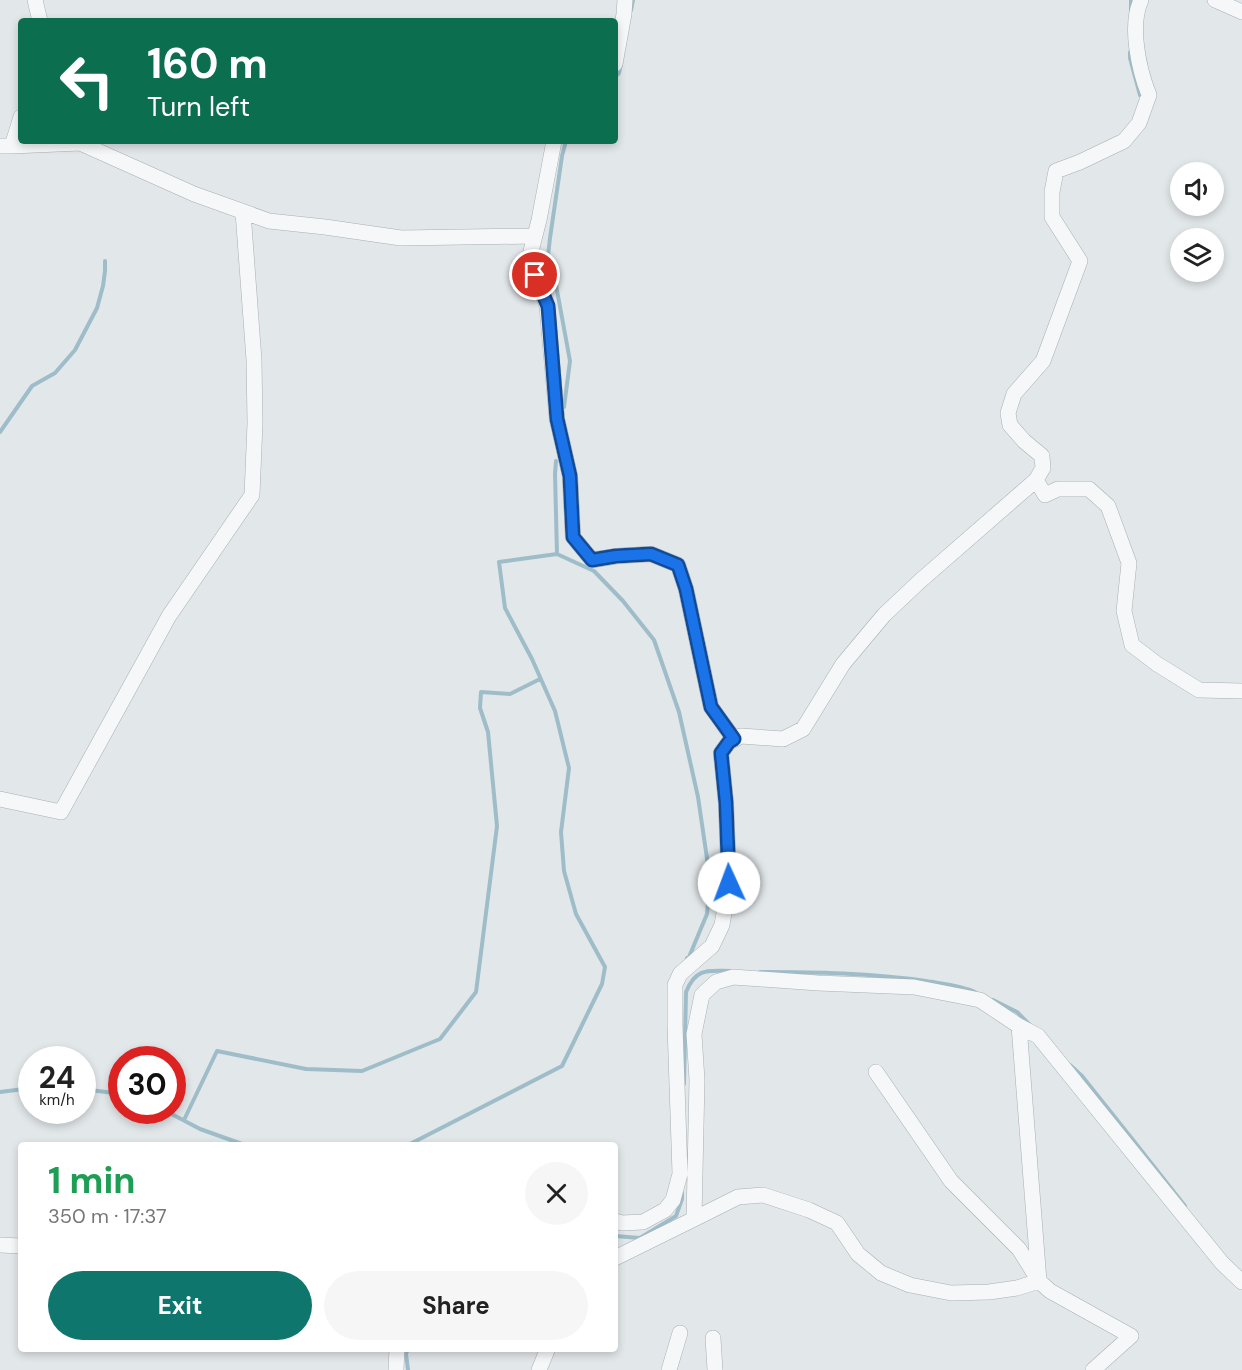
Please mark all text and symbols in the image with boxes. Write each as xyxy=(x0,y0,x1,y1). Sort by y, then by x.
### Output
text: 160 m xyxy=(147,36,268,91)
icon: left xyxy=(48,42,126,120)
text: Turn left xyxy=(147,89,250,124)
map controls xyxy=(1170,162,1224,282)
button: sound xyxy=(1170,162,1224,216)
button: layers xyxy=(1170,228,1224,282)
pin xyxy=(509,249,560,300)
icon: arrive xyxy=(518,258,551,291)
position arrow xyxy=(697,851,761,915)
speed limit sign: 30 xyxy=(108,1046,186,1124)
text: 24 xyxy=(39,1058,75,1097)
text: km/h xyxy=(39,1090,75,1110)
text: 1 min xyxy=(48,1157,136,1204)
button: close xyxy=(525,1162,588,1225)
text: 350 m · 17:37 xyxy=(48,1203,167,1229)
button: Exit xyxy=(48,1271,312,1340)
button: Share xyxy=(324,1271,588,1340)

